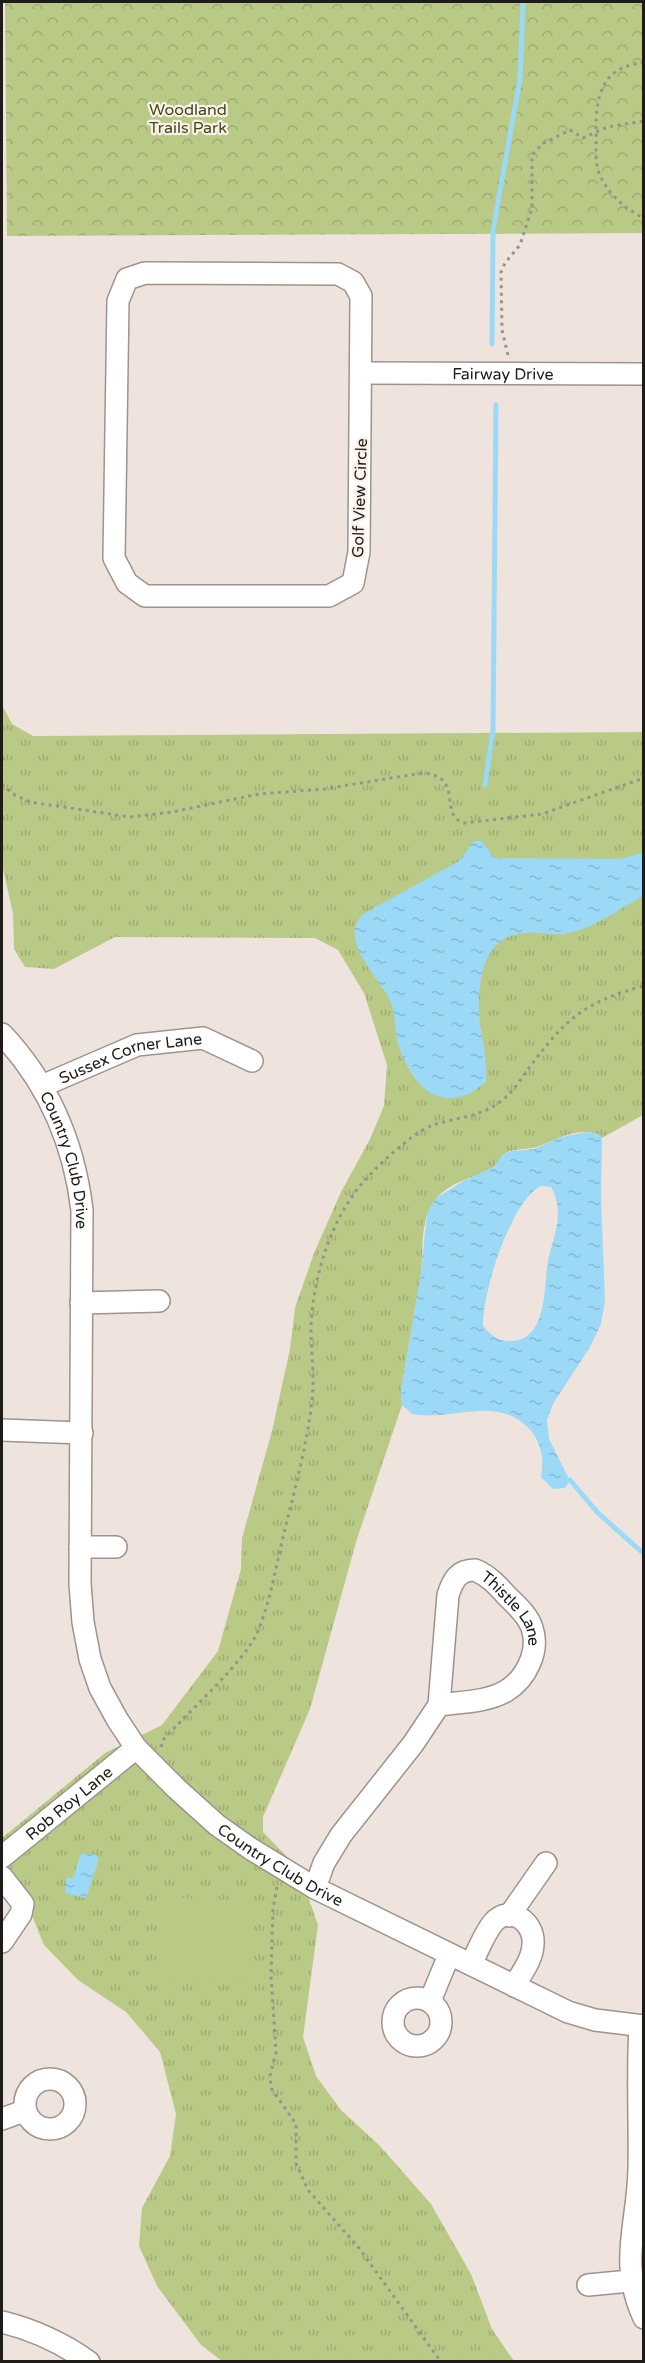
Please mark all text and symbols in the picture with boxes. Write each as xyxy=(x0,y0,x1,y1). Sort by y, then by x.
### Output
park label: Woodland Trails Park xyxy=(149,100,227,138)
street label: Fairway Drive xyxy=(452,364,554,385)
street label: Golf View Circle xyxy=(348,438,372,558)
street label: Sussex Corner Lane xyxy=(56,1029,203,1088)
street label: Country Club Drive xyxy=(35,1088,91,1229)
street label: Thistle Lane xyxy=(477,1567,543,1646)
street label: Rob Roy Lane xyxy=(22,1762,117,1845)
street label: Country Club Drive xyxy=(213,1820,346,1911)

